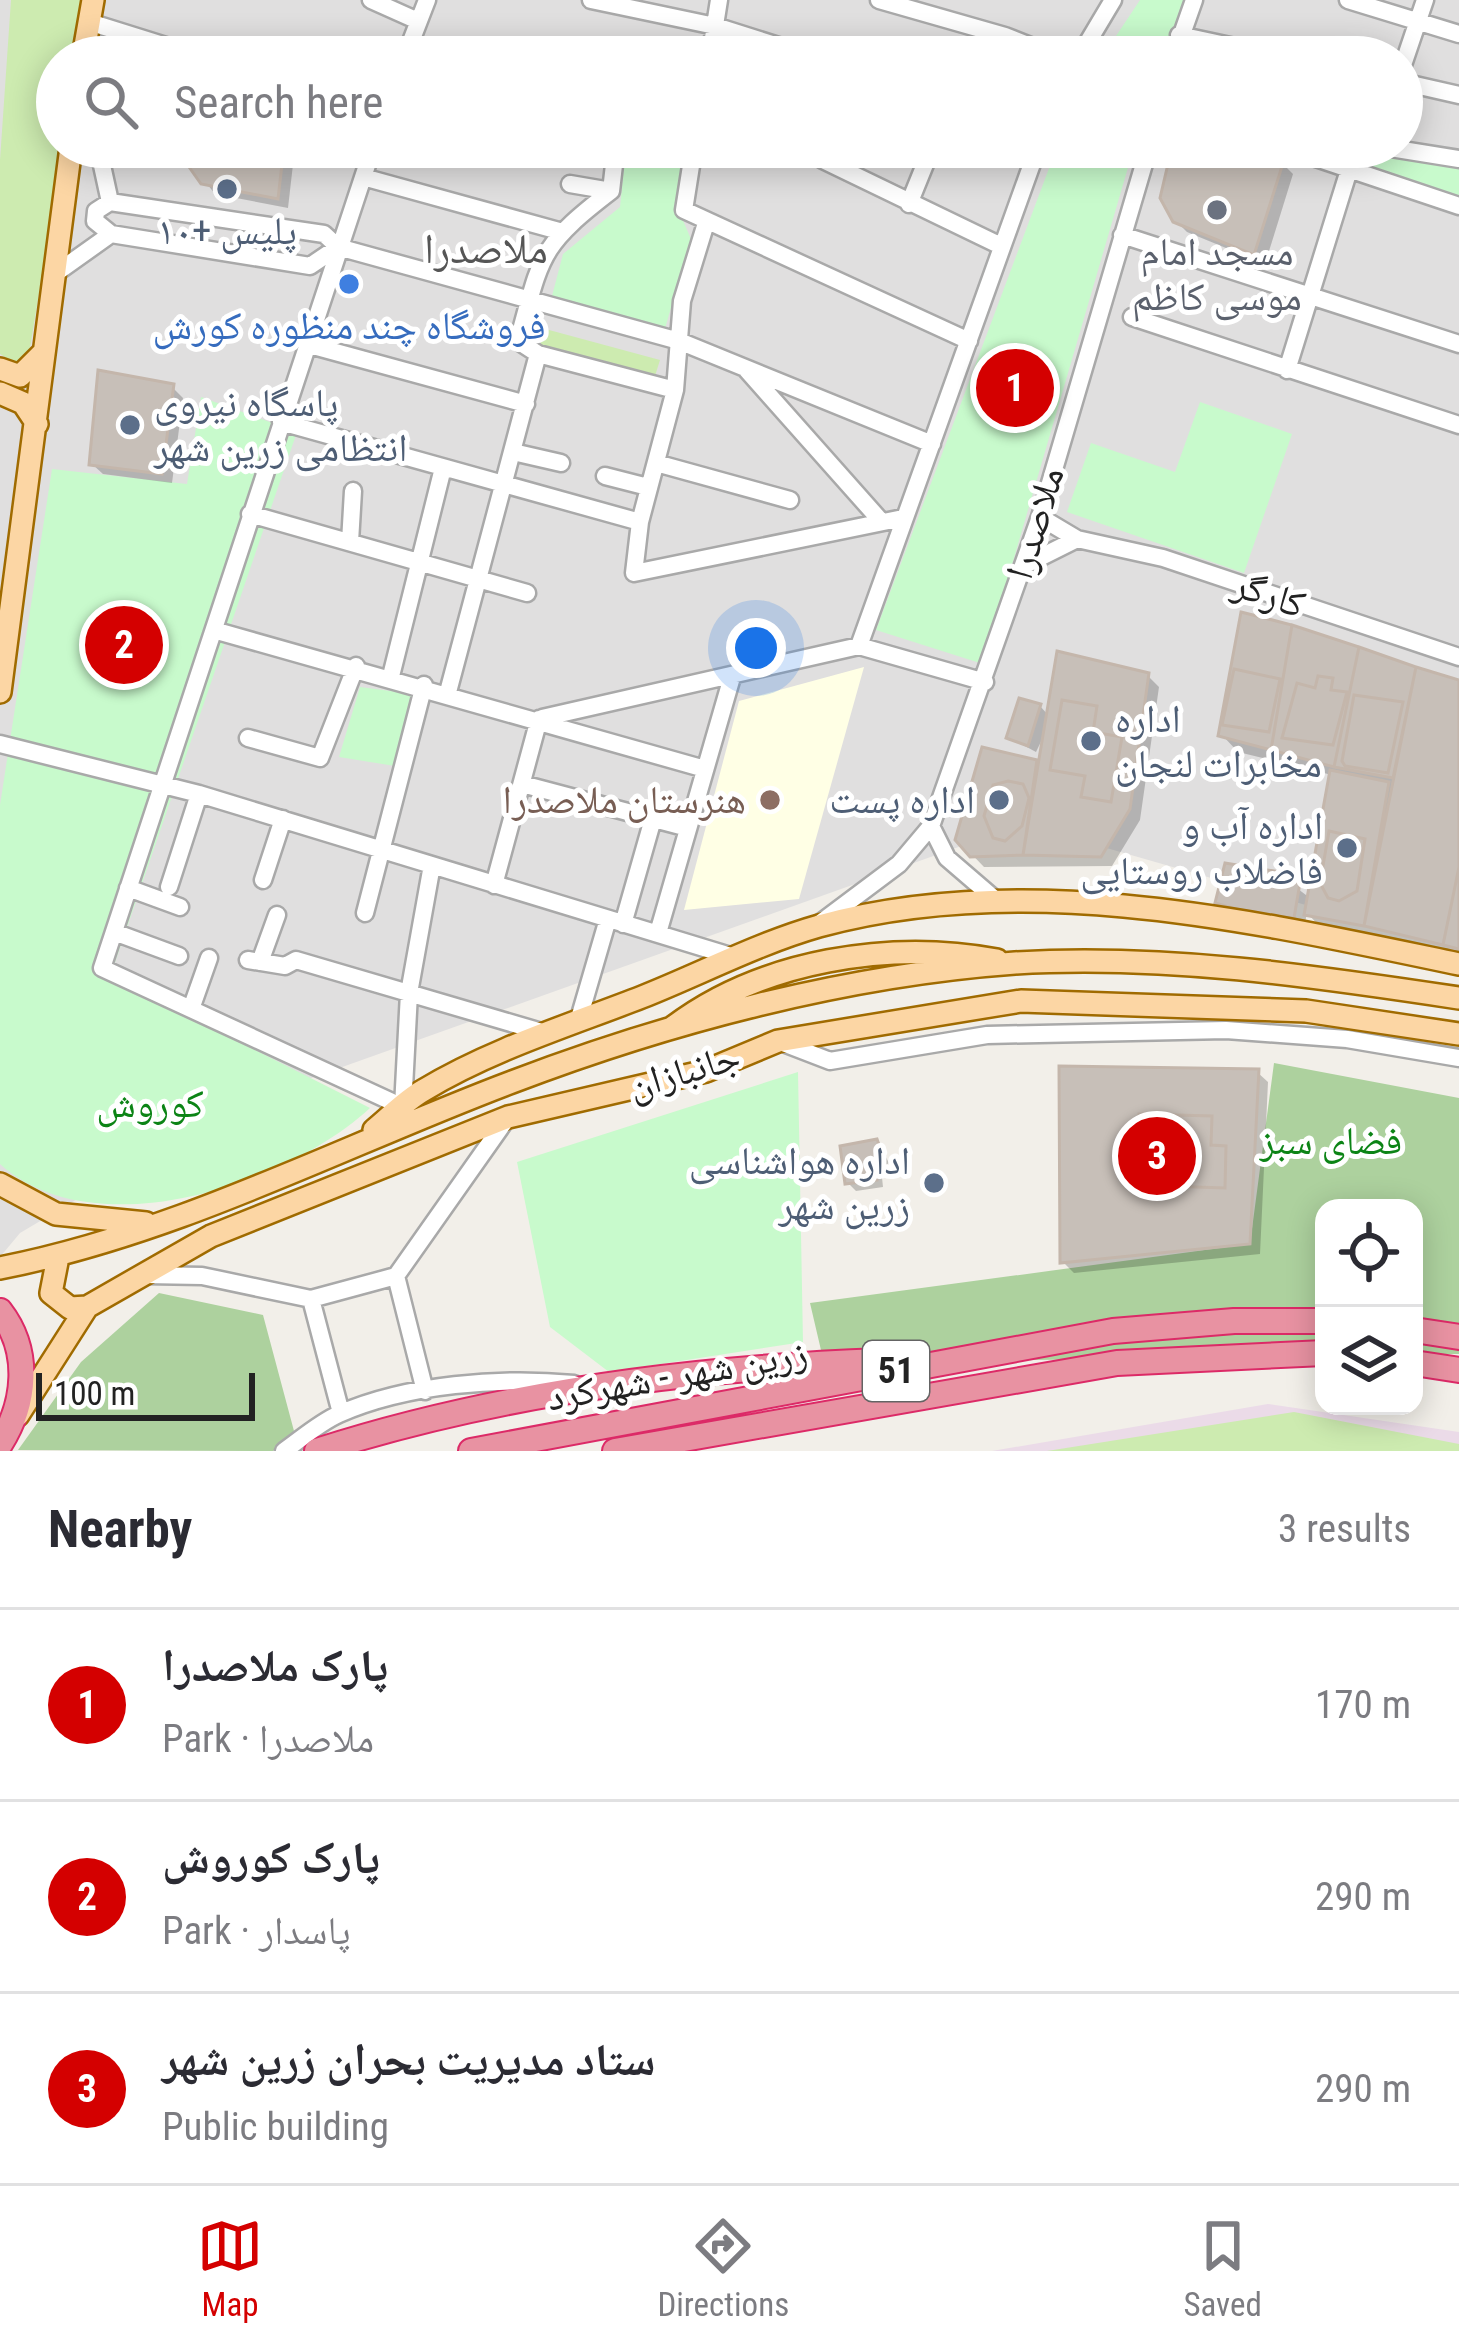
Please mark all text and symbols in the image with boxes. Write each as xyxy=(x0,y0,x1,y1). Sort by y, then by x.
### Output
search box xyxy=(36,36,1423,168)
icon: search xyxy=(78,69,144,135)
text: Search here xyxy=(174,76,383,129)
marker: پلیس +۱۰ xyxy=(214,176,240,202)
marker: مسجد امام موسی کاظم xyxy=(1204,197,1230,223)
place label: پلیس +۱۰ xyxy=(157,208,297,255)
district label: ملاصدرا xyxy=(424,224,548,273)
place label: مسجد امام موسی کاظم xyxy=(1132,229,1302,322)
marker: فروشگاه چند منظوره کورش xyxy=(336,271,362,297)
place label: فروشگاه چند منظوره کورش xyxy=(152,303,546,350)
pin: 1 xyxy=(976,343,1054,433)
place label: پاسگاه نیروی انتظامی زرین شهر xyxy=(153,380,408,472)
marker: پاسگاه نیروی انتظامی زرین شهر xyxy=(117,412,143,438)
street label: ملاصدرا xyxy=(996,461,1074,585)
street label: کارگر xyxy=(1226,560,1311,628)
pin: 2 xyxy=(85,600,163,690)
your location xyxy=(726,618,786,678)
place label: اداره مخابرات لنجان xyxy=(1115,696,1322,787)
marker: اداره مخابرات لنجان xyxy=(1078,728,1104,754)
place label: هنرستان ملاصدرا xyxy=(503,777,746,823)
place label: اداره پست xyxy=(829,777,975,823)
marker: هنرستان ملاصدرا xyxy=(757,787,783,813)
marker: اداره پست xyxy=(986,787,1012,813)
place label: اداره آب و فاضلاب روستایی xyxy=(1080,803,1323,895)
marker: اداره آب و فاضلاب روستایی xyxy=(1334,835,1360,861)
street label: جانبازان xyxy=(623,1033,745,1109)
park label: کوروش xyxy=(96,1081,204,1128)
pin: 3 xyxy=(1118,1111,1196,1201)
park label: فضای سبز xyxy=(1259,1118,1402,1164)
place label: اداره هواشناسی زرین شهر xyxy=(689,1138,910,1230)
marker: اداره هواشناسی زرین شهر xyxy=(921,1170,947,1196)
map controls xyxy=(1315,1199,1423,1415)
button: locate xyxy=(1315,1199,1423,1307)
button: layers xyxy=(1315,1307,1423,1415)
street label: زرین شهر - شهرکرد xyxy=(543,1329,811,1422)
road number: 51 xyxy=(863,1341,929,1401)
scale bar xyxy=(36,1367,255,1420)
text: 100 m xyxy=(54,1374,135,1413)
text: Nearby xyxy=(48,1500,192,1559)
text: 3 results xyxy=(1278,1506,1411,1552)
text: پارک ملاصدرا xyxy=(162,1639,388,1692)
text: 1 xyxy=(77,1682,97,1728)
text: 170 m xyxy=(1315,1682,1411,1728)
text: Park · ملاصدرا xyxy=(162,1716,374,1762)
text: پارک کوروش xyxy=(162,1831,380,1884)
text: 2 xyxy=(77,1874,97,1920)
text: 290 m xyxy=(1315,1874,1411,1920)
text: Park · پاسدار xyxy=(162,1908,351,1954)
text: ستاد مدیریت بحران زرین شهر xyxy=(162,2033,655,2086)
text: 3 xyxy=(77,2066,97,2112)
text: 290 m xyxy=(1315,2066,1411,2112)
text: Public building xyxy=(162,2104,389,2150)
tab: Map xyxy=(197,2213,263,2324)
tab: Directions xyxy=(657,2213,789,2324)
tab: Saved xyxy=(1183,2213,1262,2324)

